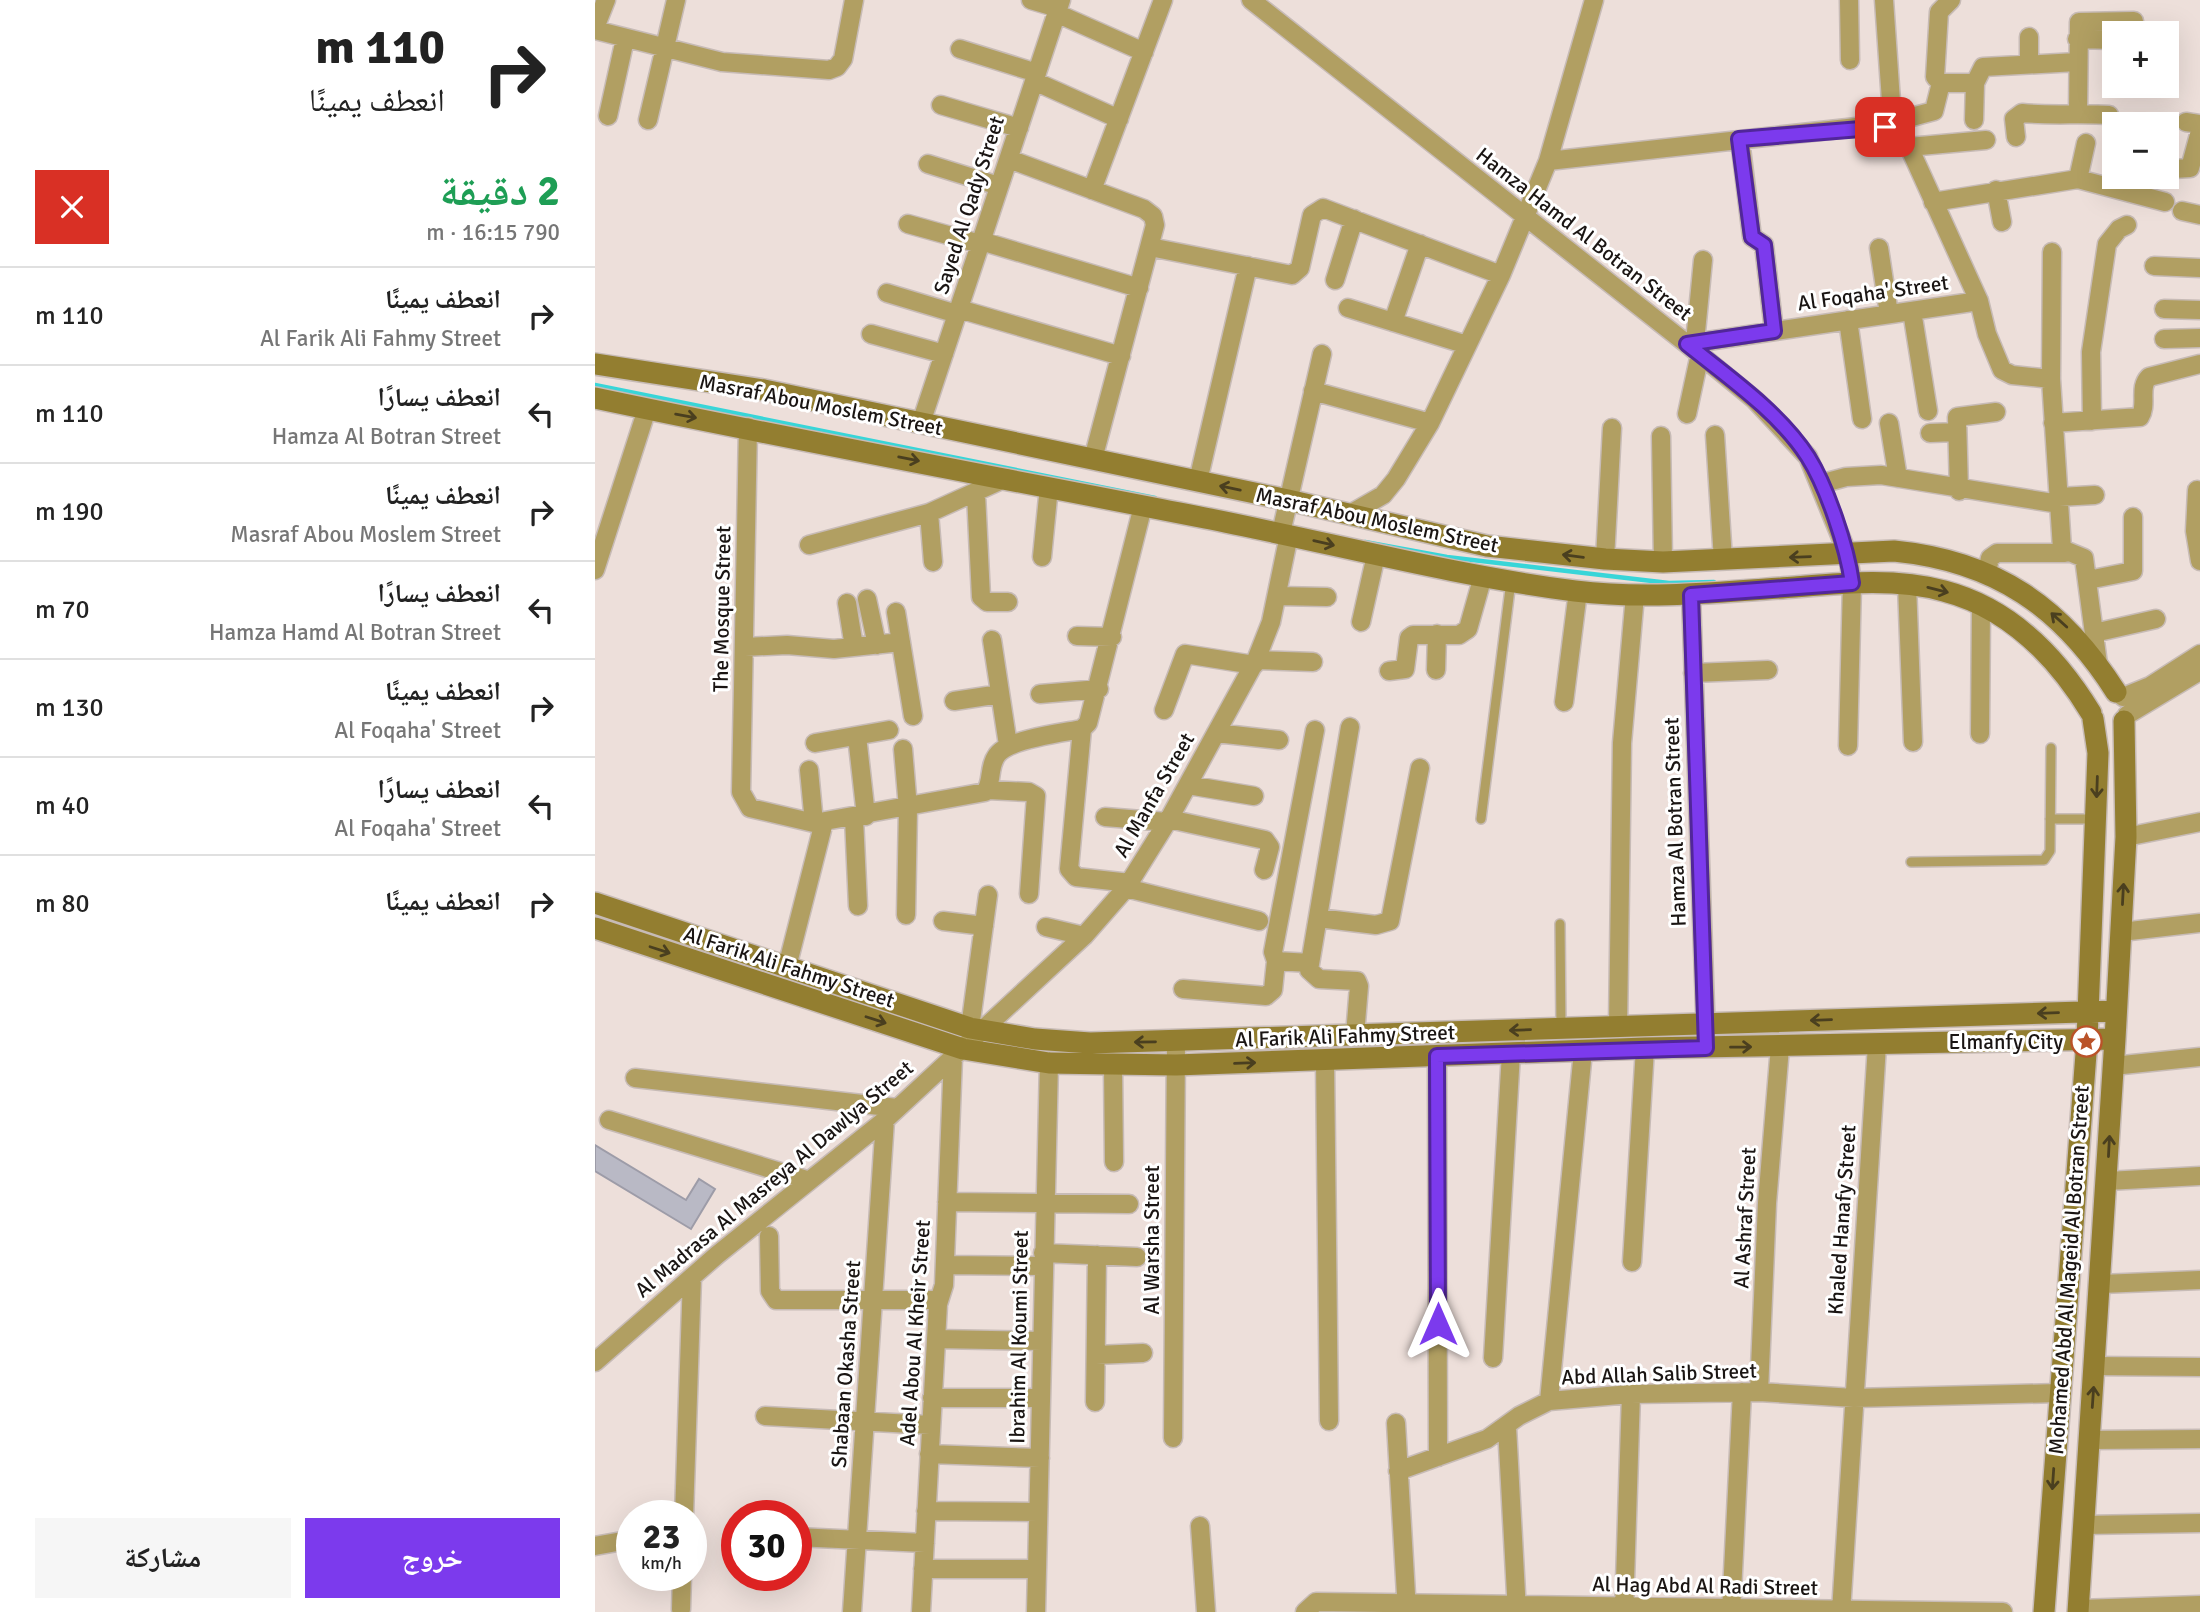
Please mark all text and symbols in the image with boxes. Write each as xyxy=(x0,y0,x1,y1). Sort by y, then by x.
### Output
text: 110 m xyxy=(315,17,445,77)
map controls xyxy=(2102,21,2179,189)
button: + xyxy=(2102,21,2179,98)
icon: right xyxy=(469,28,560,119)
text: انعطف يمينًا xyxy=(309,81,445,120)
pin xyxy=(1855,97,1915,157)
icon: arrive xyxy=(1866,108,1904,146)
button: − xyxy=(2102,112,2179,189)
street label: Sayed Al Qady Street xyxy=(928,113,1010,297)
street label: Hamza Hamd Al Botran Street xyxy=(1471,142,1697,326)
text: 2 دقيقة xyxy=(440,166,560,217)
button: close xyxy=(35,170,109,244)
text: 790 m · 16:15 xyxy=(426,218,560,247)
street label: Al Foqaha' Street xyxy=(1796,270,1950,316)
text: انعطف يمينًا xyxy=(385,284,501,316)
icon: right xyxy=(522,297,560,335)
text: 110 m xyxy=(35,300,104,332)
text: Al Farik Ali Fahmy Street xyxy=(260,324,501,353)
street label: Masraf Abou Moslem Street xyxy=(697,369,945,441)
text: انعطف يسارًا xyxy=(377,382,501,414)
icon: left xyxy=(522,395,560,433)
text: 110 m xyxy=(35,398,104,430)
one-way arrow xyxy=(674,410,697,423)
text: Hamza Al Botran Street xyxy=(272,422,501,451)
one-way arrow xyxy=(897,453,920,466)
text: انعطف يمينًا xyxy=(385,480,501,512)
one-way arrow xyxy=(1219,480,1242,494)
street label: Masraf Abou Moslem Street xyxy=(1253,482,1501,558)
icon: right xyxy=(522,493,560,531)
text: 190 m xyxy=(35,496,104,528)
text: Masraf Abou Moslem Street xyxy=(230,520,501,549)
street label: The Mosque Street xyxy=(708,526,736,692)
one-way arrow xyxy=(1313,537,1335,550)
one-way arrow xyxy=(1562,549,1585,562)
one-way arrow xyxy=(1789,550,1812,563)
text: انعطف يسارًا xyxy=(377,578,501,610)
one-way arrow xyxy=(1926,584,1949,597)
icon: left xyxy=(522,591,560,629)
text: 70 m xyxy=(35,594,90,626)
one-way arrow xyxy=(2051,612,2068,629)
text: Hamza Hamd Al Botran Street xyxy=(209,618,501,647)
text: انعطف يمينًا xyxy=(385,676,501,708)
icon: right xyxy=(522,689,560,727)
text: 130 m xyxy=(35,692,104,724)
text: Al Foqaha' Street xyxy=(334,716,501,745)
street label: Hamza Al Botran Street xyxy=(1658,717,1692,927)
street label: Al Manfa Street xyxy=(1108,728,1200,862)
text: انعطف يسارًا xyxy=(377,774,501,806)
one-way arrow xyxy=(2090,775,2103,798)
icon: left xyxy=(522,787,560,825)
text: 40 m xyxy=(35,790,90,822)
text: Al Foqaha' Street xyxy=(334,814,501,843)
one-way arrow xyxy=(2116,883,2129,906)
icon: right xyxy=(522,885,560,923)
text: انعطف يمينًا xyxy=(385,886,501,918)
text: 80 m xyxy=(35,888,90,920)
street label: Al Farik Ali Fahmy Street xyxy=(680,921,898,1013)
one-way arrow xyxy=(649,944,671,957)
one-way arrow xyxy=(2037,1007,2060,1020)
one-way arrow xyxy=(1809,1014,1832,1027)
one-way arrow xyxy=(865,1015,887,1028)
street label: Al Farik Ali Fahmy Street xyxy=(1235,1019,1455,1053)
one-way arrow xyxy=(1509,1023,1532,1037)
place icon: Elmanfy City xyxy=(2069,1025,2103,1059)
place label: Elmanfy City xyxy=(1949,1029,2063,1055)
one-way arrow xyxy=(1134,1036,1157,1049)
one-way arrow xyxy=(1730,1040,1753,1054)
street label: Al Madrasa Al Masreya Al Dawlya Street xyxy=(630,1055,918,1303)
one-way arrow xyxy=(1233,1056,1256,1070)
street label: Mohamed Abd Al Mageid Al Botran Street xyxy=(2043,1085,2095,1455)
street label: Khaled Hanafy Street xyxy=(1822,1124,1862,1316)
one-way arrow xyxy=(2103,1135,2116,1158)
street label: Al Ashraf Street xyxy=(1728,1147,1762,1289)
street label: Al Warsha Street xyxy=(1139,1165,1165,1315)
street label: Adel Abou Al Kheir Street xyxy=(894,1219,936,1447)
street label: Ibrahim Al Koumi Street xyxy=(1004,1230,1034,1444)
street label: Shabaan Okasha Street xyxy=(826,1259,866,1469)
position arrow xyxy=(1401,1287,1475,1361)
street label: Abd Allah Salib Street xyxy=(1561,1358,1757,1390)
one-way arrow xyxy=(2087,1386,2100,1409)
one-way arrow xyxy=(2047,1467,2060,1490)
speed limit sign: 30 xyxy=(721,1500,812,1591)
text: 23 xyxy=(643,1515,680,1558)
button: مشاركة xyxy=(35,1518,291,1598)
button: خروج xyxy=(305,1518,560,1598)
text: km/h xyxy=(641,1552,682,1574)
street label: Al Hag Abd Al Radi Street xyxy=(1592,1571,1818,1601)

